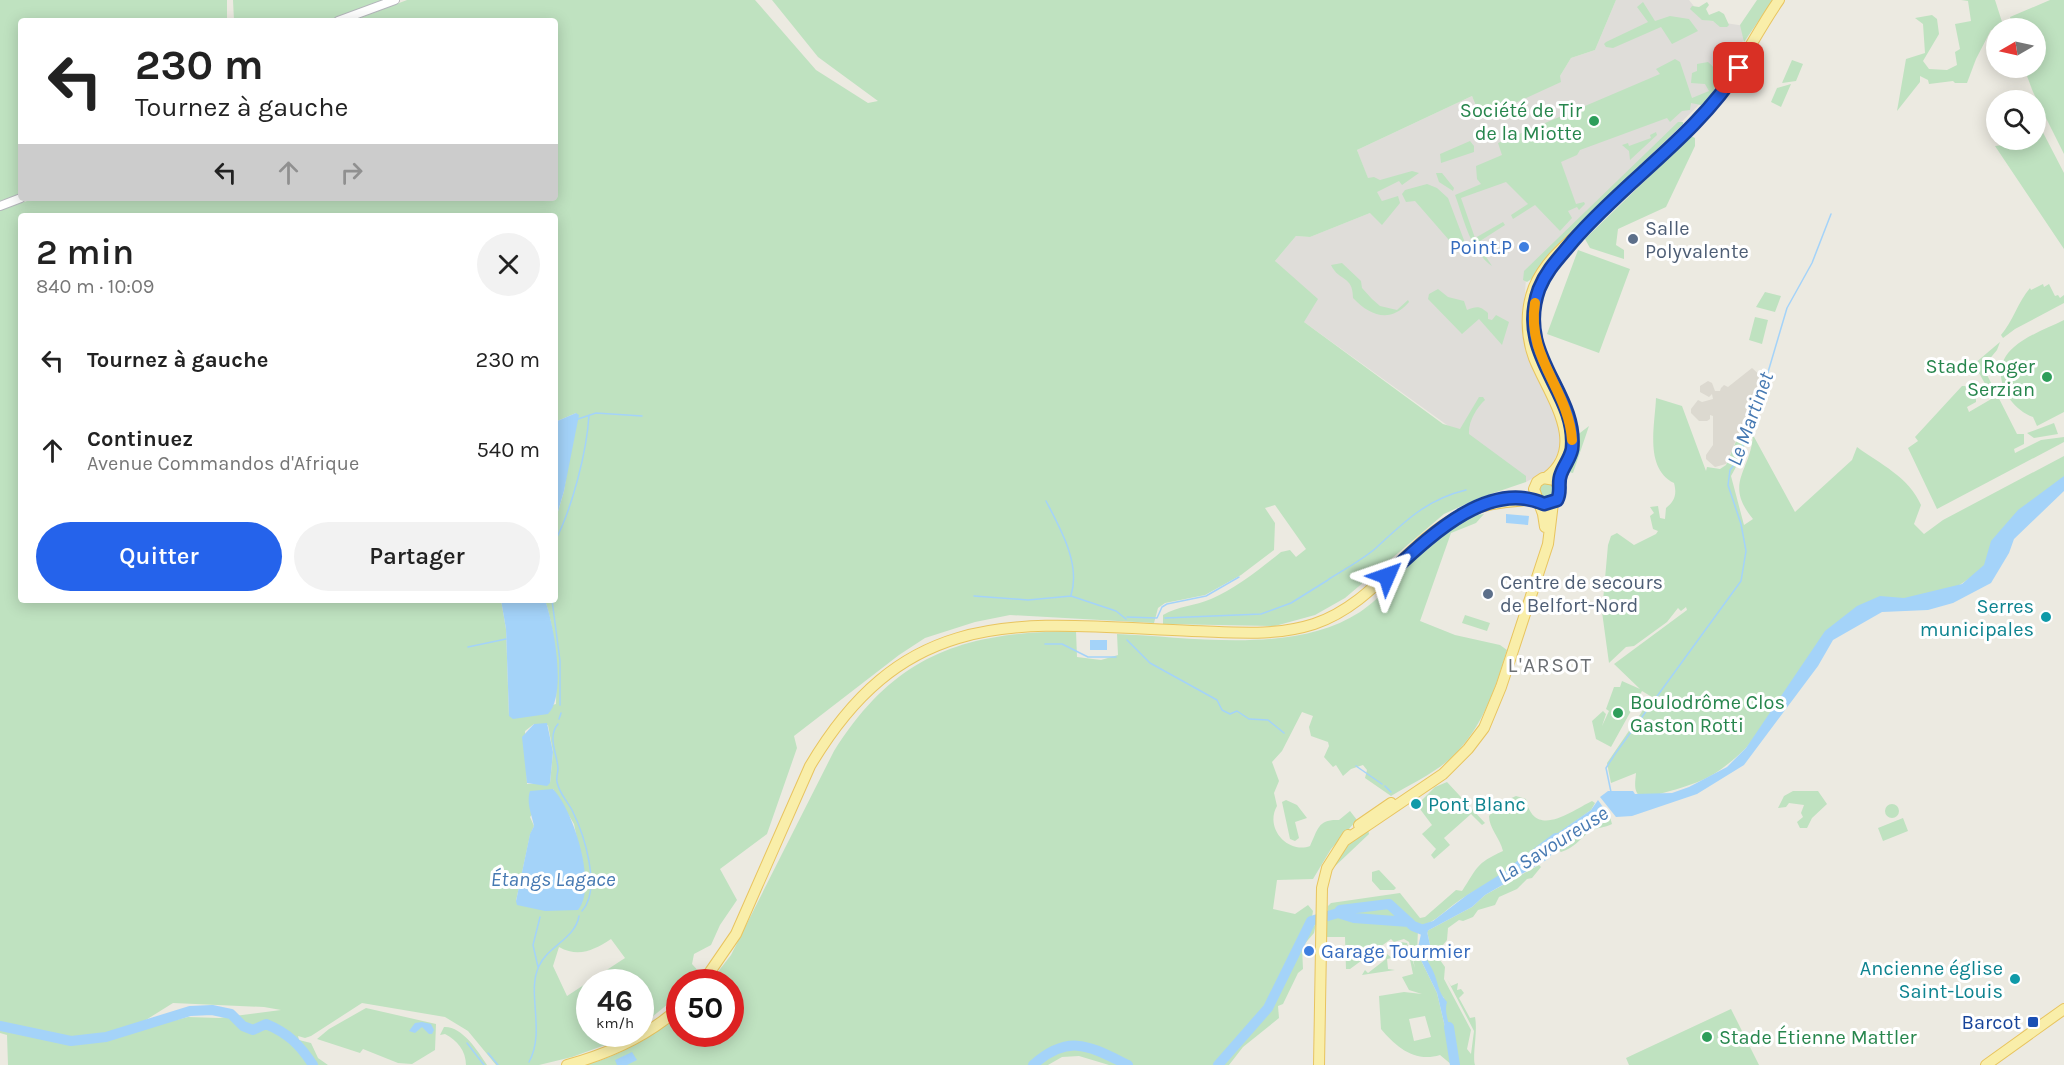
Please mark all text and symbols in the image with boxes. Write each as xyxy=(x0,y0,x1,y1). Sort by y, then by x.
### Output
north arrow xyxy=(1986,18,2046,78)
map controls xyxy=(1986,18,2046,150)
text: 230 m xyxy=(135,40,264,90)
icon: left xyxy=(36,42,114,120)
pin xyxy=(1713,42,1764,93)
icon: arrive xyxy=(1722,51,1755,84)
button: search xyxy=(1986,90,2046,150)
text: Tournez à gauche xyxy=(135,91,348,123)
place label: Société de Tir de la Miotte xyxy=(1460,99,1583,145)
marker: Société de Tir de la Miotte xyxy=(1587,114,1601,128)
icon: left xyxy=(209,156,242,189)
icon: ahead xyxy=(272,156,305,189)
icon: right xyxy=(335,156,368,189)
place label: Salle Polyvalente xyxy=(1645,217,1749,263)
text: 2 min xyxy=(36,231,134,273)
marker: Salle Polyvalente xyxy=(1626,232,1640,246)
button: close xyxy=(477,233,540,296)
place label: Point.P xyxy=(1450,236,1512,259)
marker: Point.P xyxy=(1517,240,1531,254)
text: 840 m · 10:09 xyxy=(36,275,154,298)
icon: left xyxy=(36,344,69,377)
text: Tournez à gauche xyxy=(87,347,268,373)
text: 230 m xyxy=(475,347,540,373)
place label: Stade Roger Serzian xyxy=(1926,355,2036,401)
water label: Le Martinet xyxy=(1722,368,1778,469)
marker: Stade Roger Serzian xyxy=(2040,370,2054,384)
text: Continuez xyxy=(87,426,193,452)
icon: ahead xyxy=(36,434,69,467)
text: 540 m xyxy=(476,437,540,463)
text: Avenue Commandos d'Afrique xyxy=(87,452,359,475)
button: Quitter xyxy=(36,522,282,591)
button: Partager xyxy=(294,522,540,591)
position arrow xyxy=(1355,544,1419,608)
place label: Centre de secours de Belfort-Nord xyxy=(1500,571,1663,617)
marker: Centre de secours de Belfort-Nord xyxy=(1481,587,1495,601)
place label: Serres municipales xyxy=(1920,595,2034,641)
marker: Serres municipales xyxy=(2039,610,2053,624)
district label: L'ARSOT xyxy=(1508,653,1592,677)
place label: Boulodrôme Clos Gaston Rotti xyxy=(1630,691,1785,737)
marker: Boulodrôme Clos Gaston Rotti xyxy=(1611,706,1625,720)
place label: Pont Blanc xyxy=(1428,793,1526,816)
marker: Pont Blanc xyxy=(1409,797,1423,811)
water label: La Savoureuse xyxy=(1494,801,1613,887)
water label: Étangs Lagace xyxy=(491,867,616,891)
place label: Garage Tourmier xyxy=(1321,940,1471,963)
marker: Garage Tourmier xyxy=(1302,944,1316,958)
place label: Ancienne église Saint-Louis xyxy=(1860,957,2003,1003)
speed limit sign: 50 xyxy=(666,969,744,1047)
marker: Ancienne église Saint-Louis xyxy=(2008,972,2022,986)
text: 46 xyxy=(597,983,633,1019)
place label: Barcot xyxy=(1962,1011,2021,1034)
text: km/h xyxy=(596,1014,634,1032)
marker: Barcot xyxy=(2026,1015,2040,1029)
place label: Stade Étienne Mattler xyxy=(1719,1025,1917,1049)
marker: Stade Étienne Mattler xyxy=(1700,1030,1714,1044)

